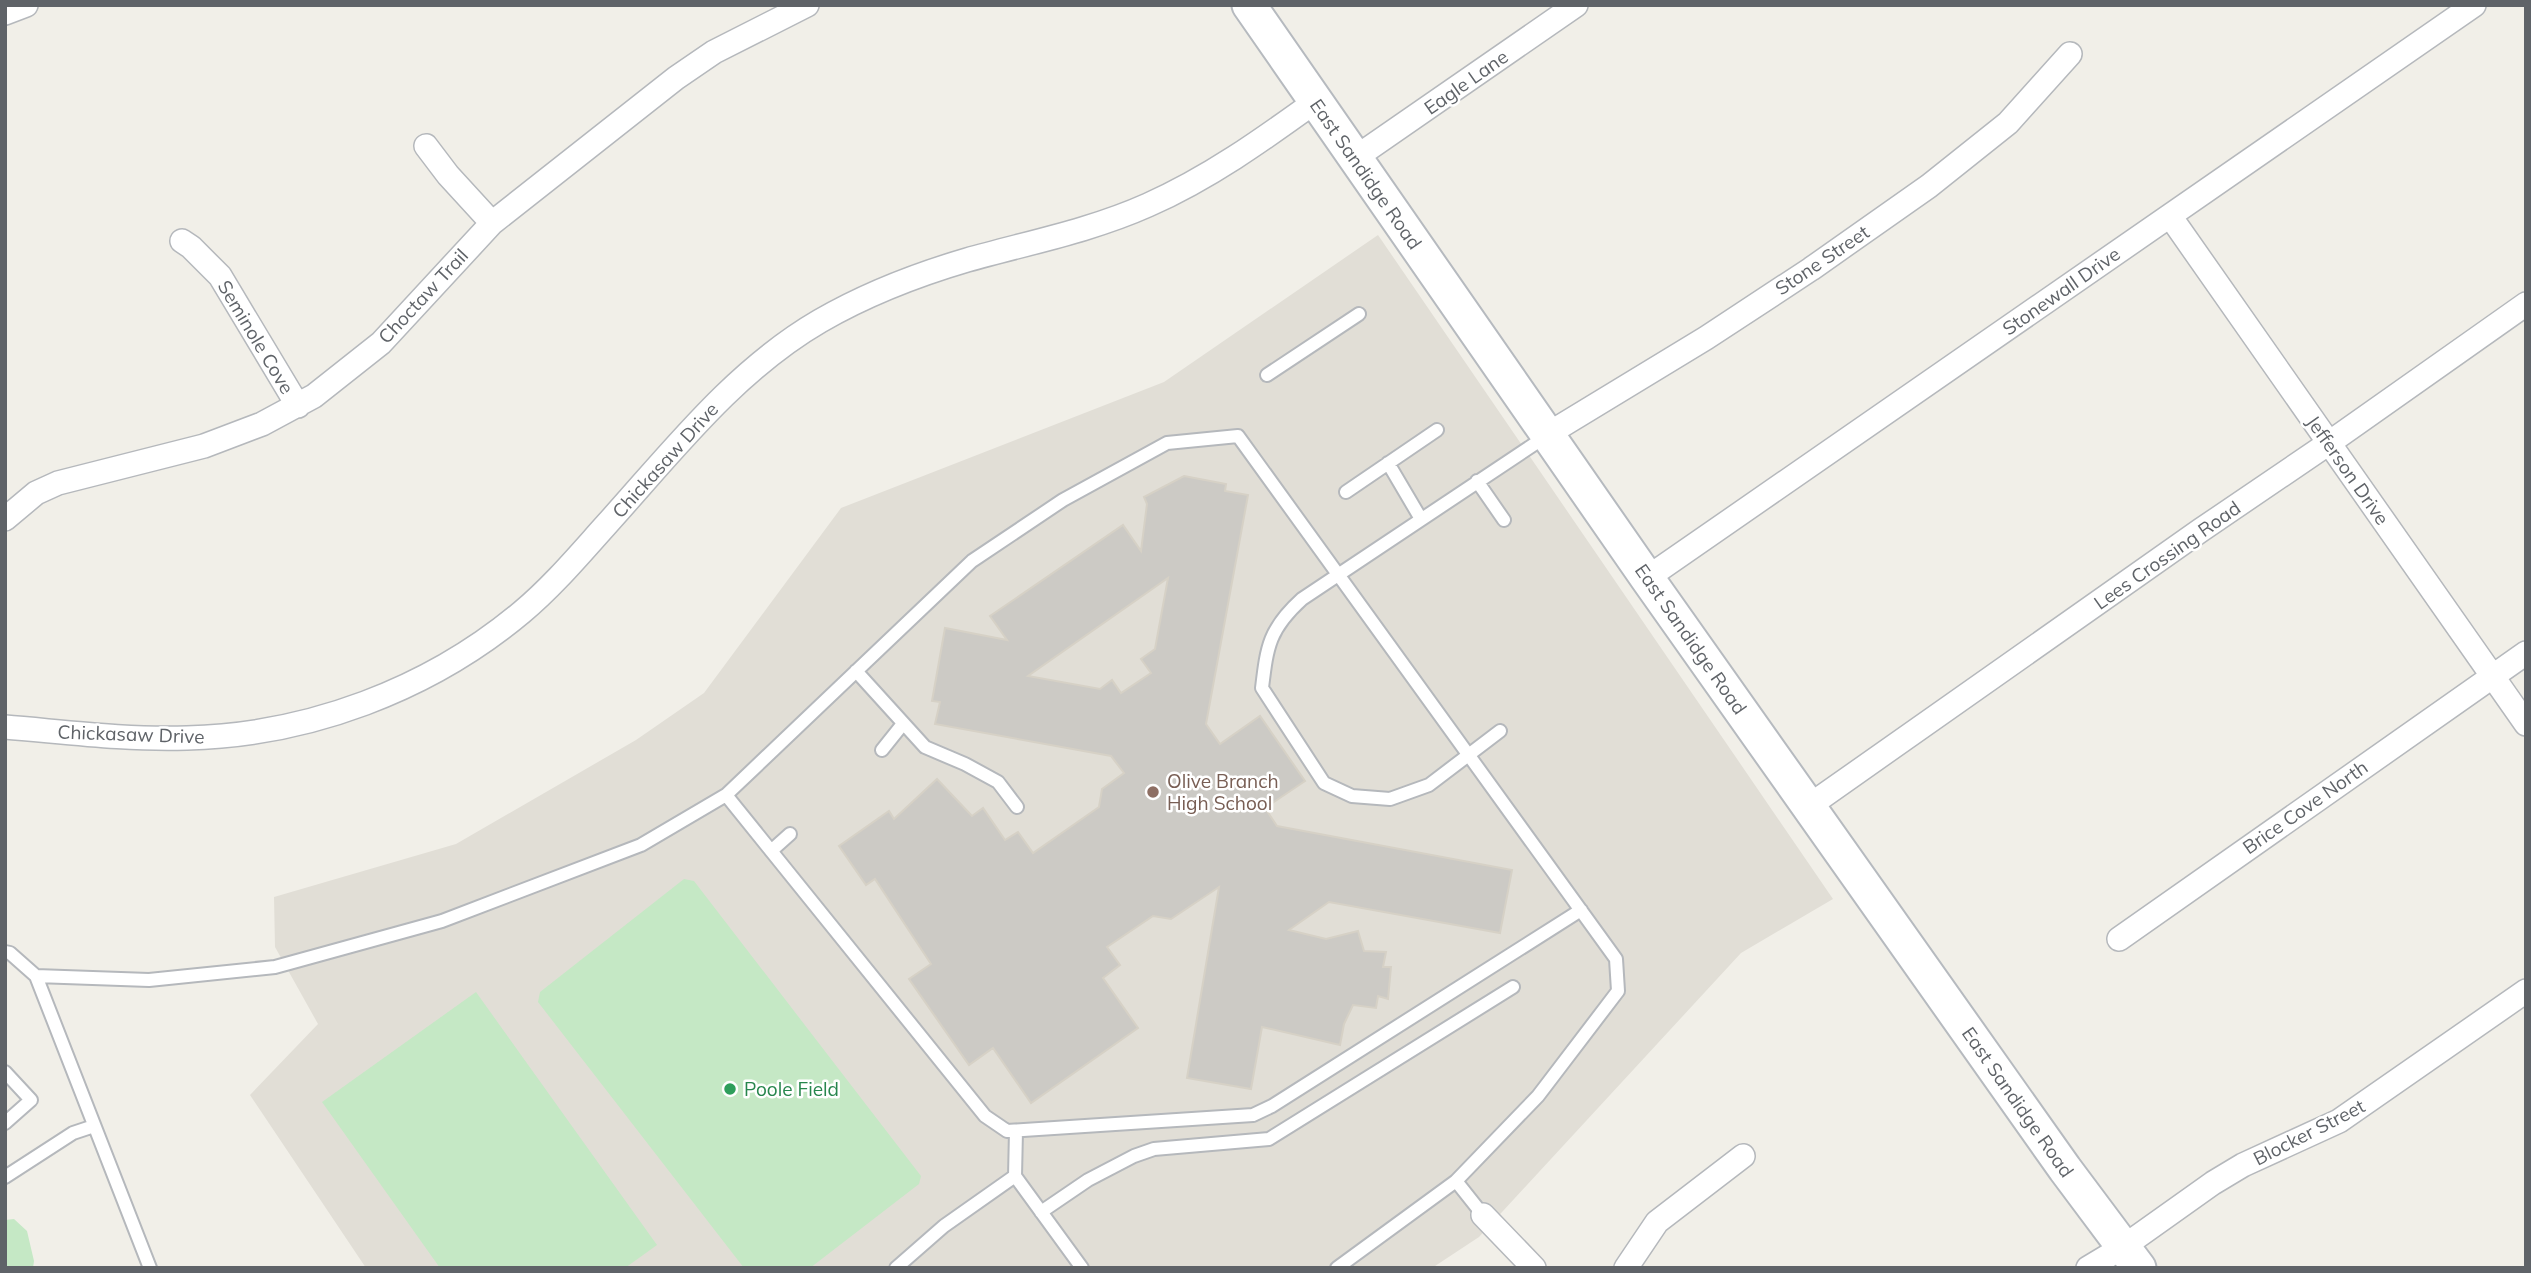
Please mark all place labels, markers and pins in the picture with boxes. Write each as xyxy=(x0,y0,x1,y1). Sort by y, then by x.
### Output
place label: Olive Branch High School xyxy=(1167,769,1279,815)
marker: Olive Branch High School xyxy=(1145,784,1161,800)
place label: Poole Field xyxy=(744,1077,839,1101)
marker: Poole Field xyxy=(722,1081,738,1097)

